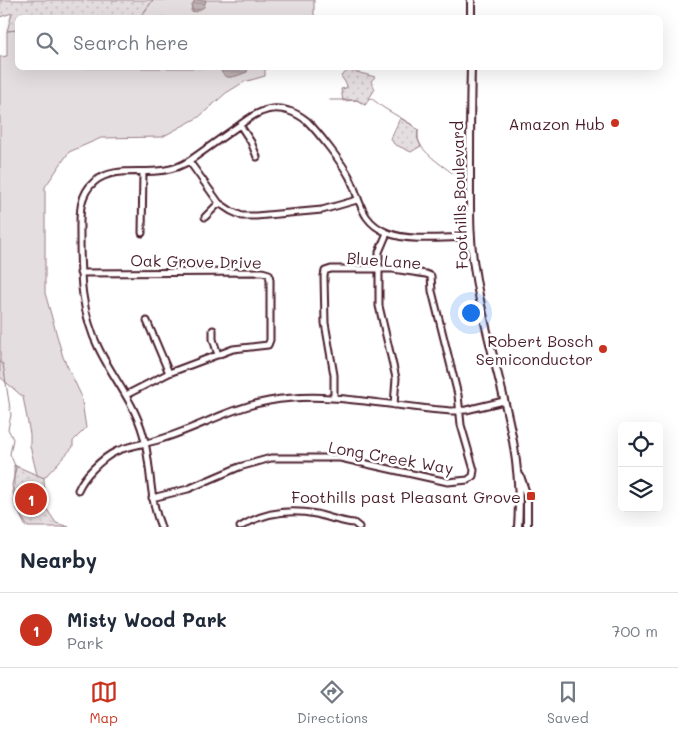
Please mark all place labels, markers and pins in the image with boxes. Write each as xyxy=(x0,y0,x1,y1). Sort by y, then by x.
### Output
place label: Amazon Hub xyxy=(508,113,605,134)
marker: Amazon Hub xyxy=(609,117,621,129)
place label: Robert Bosch Semiconductor xyxy=(476,330,593,369)
marker: Robert Bosch Semiconductor xyxy=(597,343,609,355)
pin: 1 xyxy=(15,480,47,518)
place label: Foothills past Pleasant Grove xyxy=(291,486,521,507)
marker: Foothills past Pleasant Grove xyxy=(525,490,537,502)

